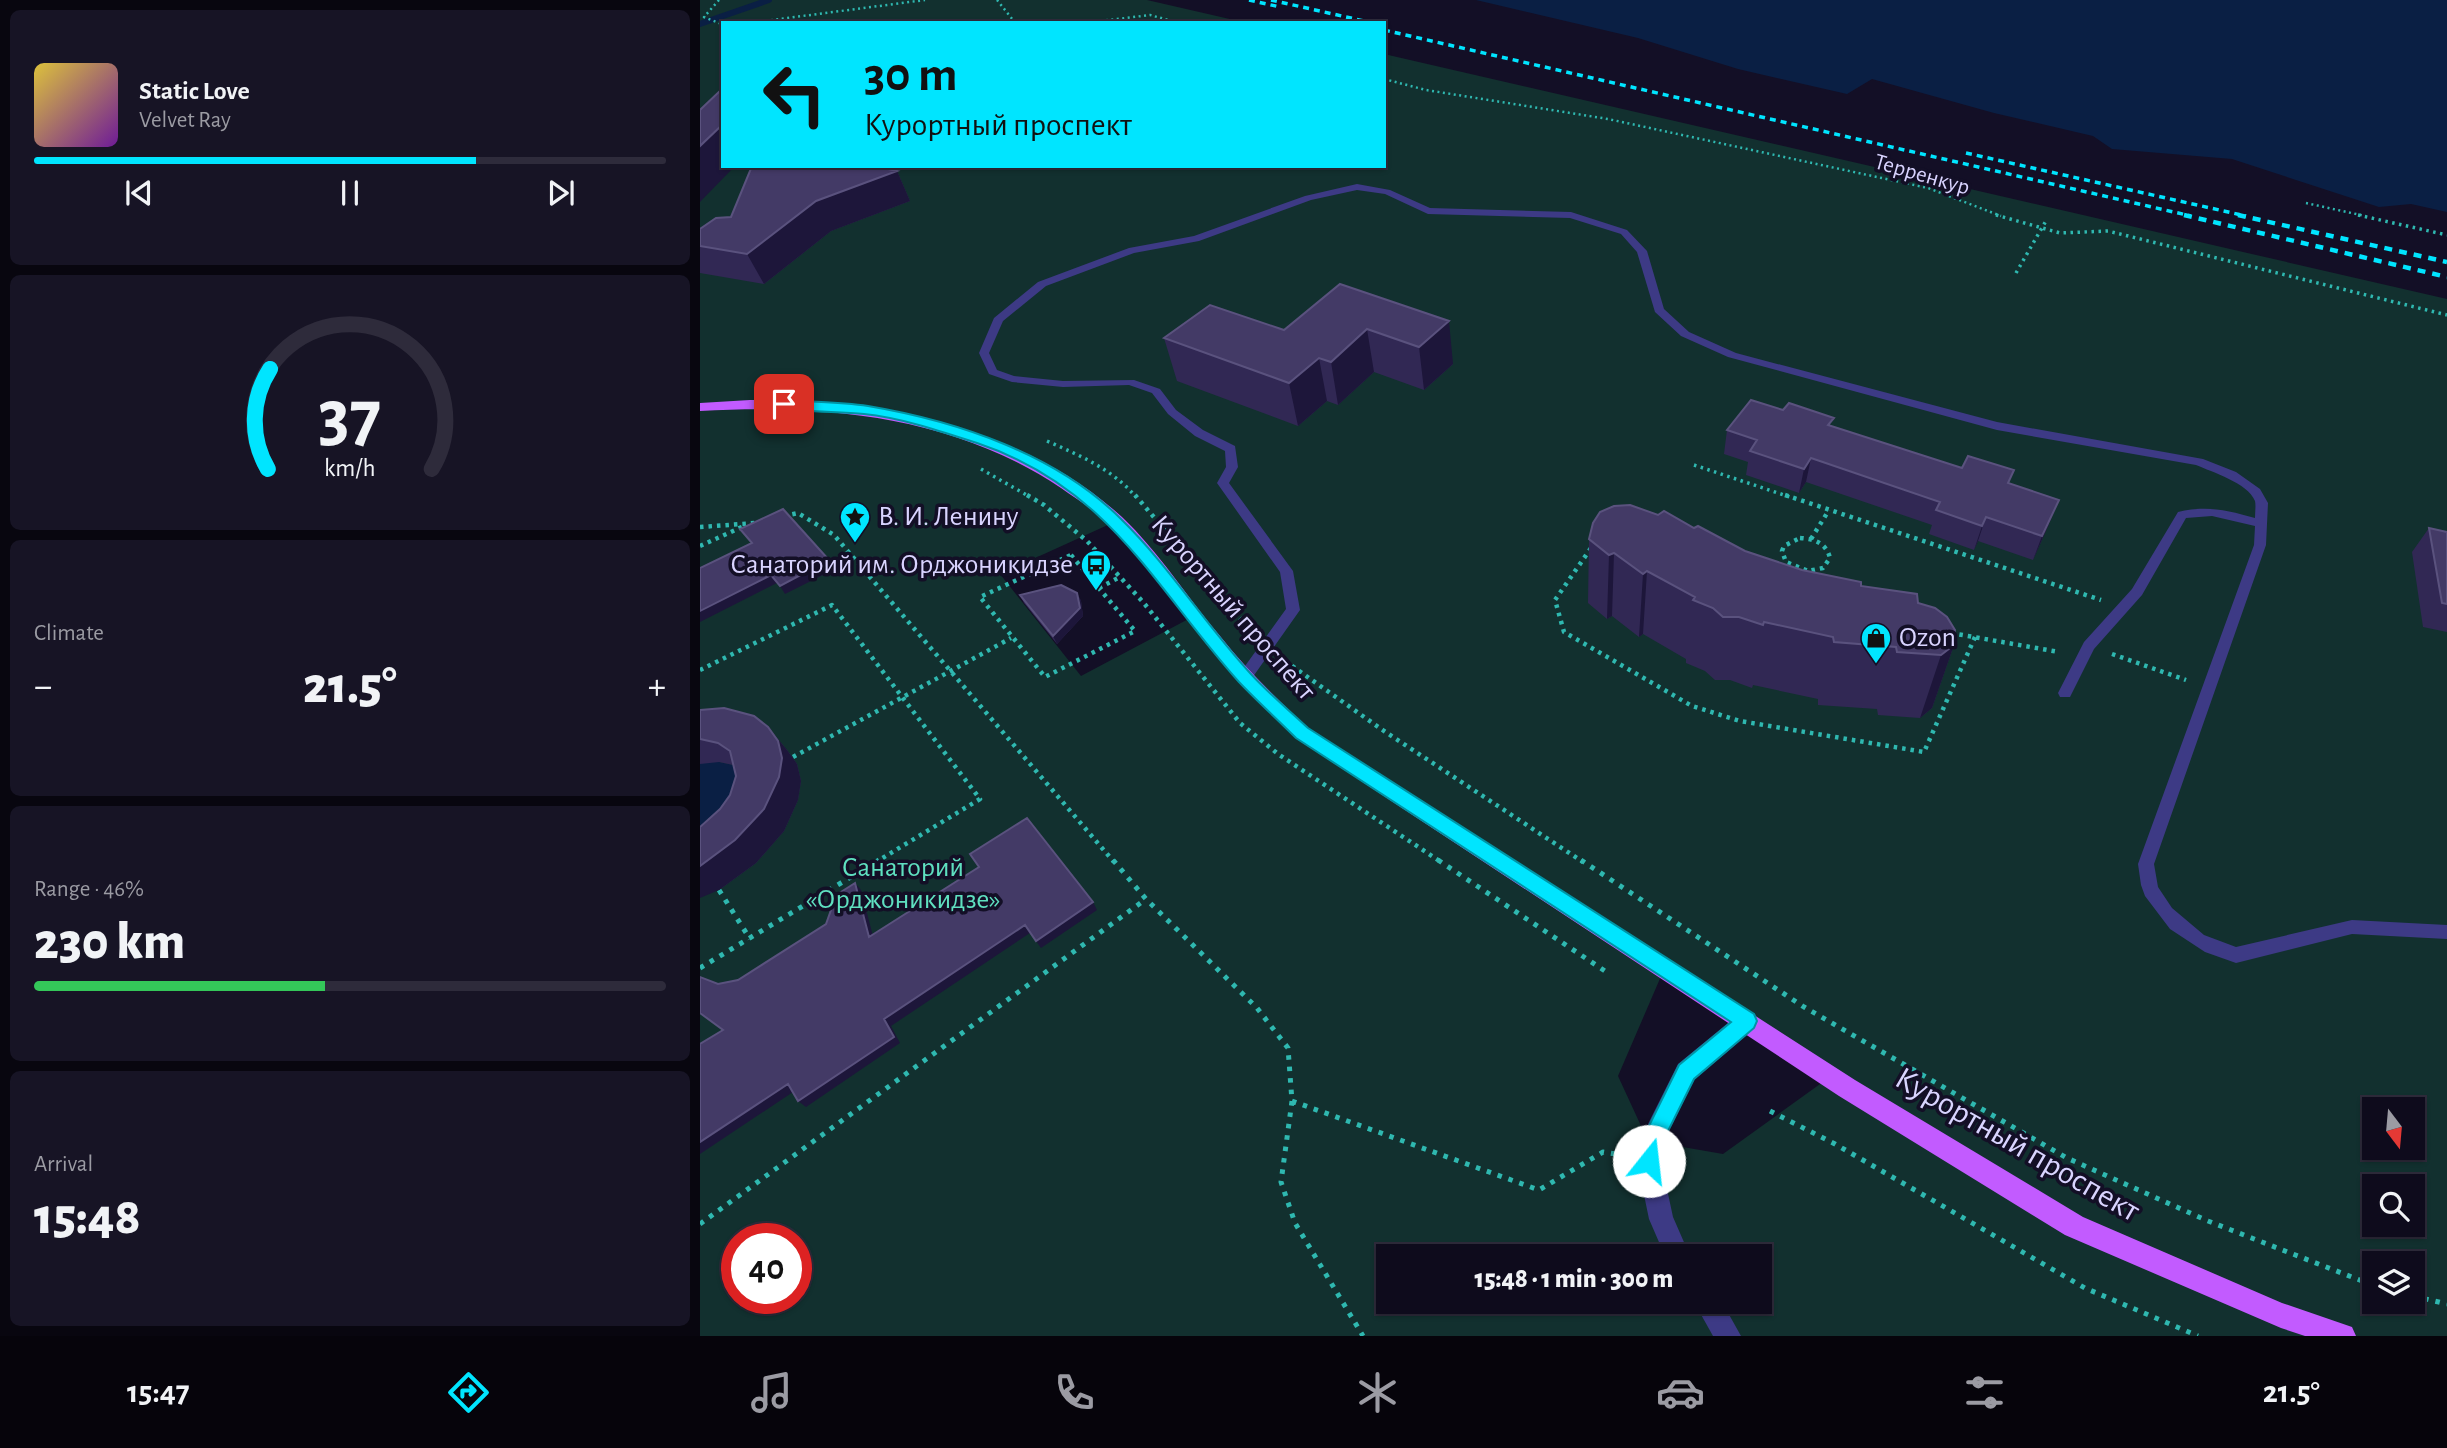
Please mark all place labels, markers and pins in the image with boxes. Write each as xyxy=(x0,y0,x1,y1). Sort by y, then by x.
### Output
pin xyxy=(754,374,814,434)
place icon: В. И. Ленину xyxy=(838,500,872,544)
place label: В. И. Ленину xyxy=(878,503,1019,531)
bus stop icon: Санаторий им. Орджоникидзе xyxy=(1079,548,1113,592)
place label: Санаторий им. Орджоникидзе xyxy=(730,551,1073,579)
shop icon: Ozon xyxy=(1859,621,1893,665)
place label: Ozon xyxy=(1899,624,1956,652)

